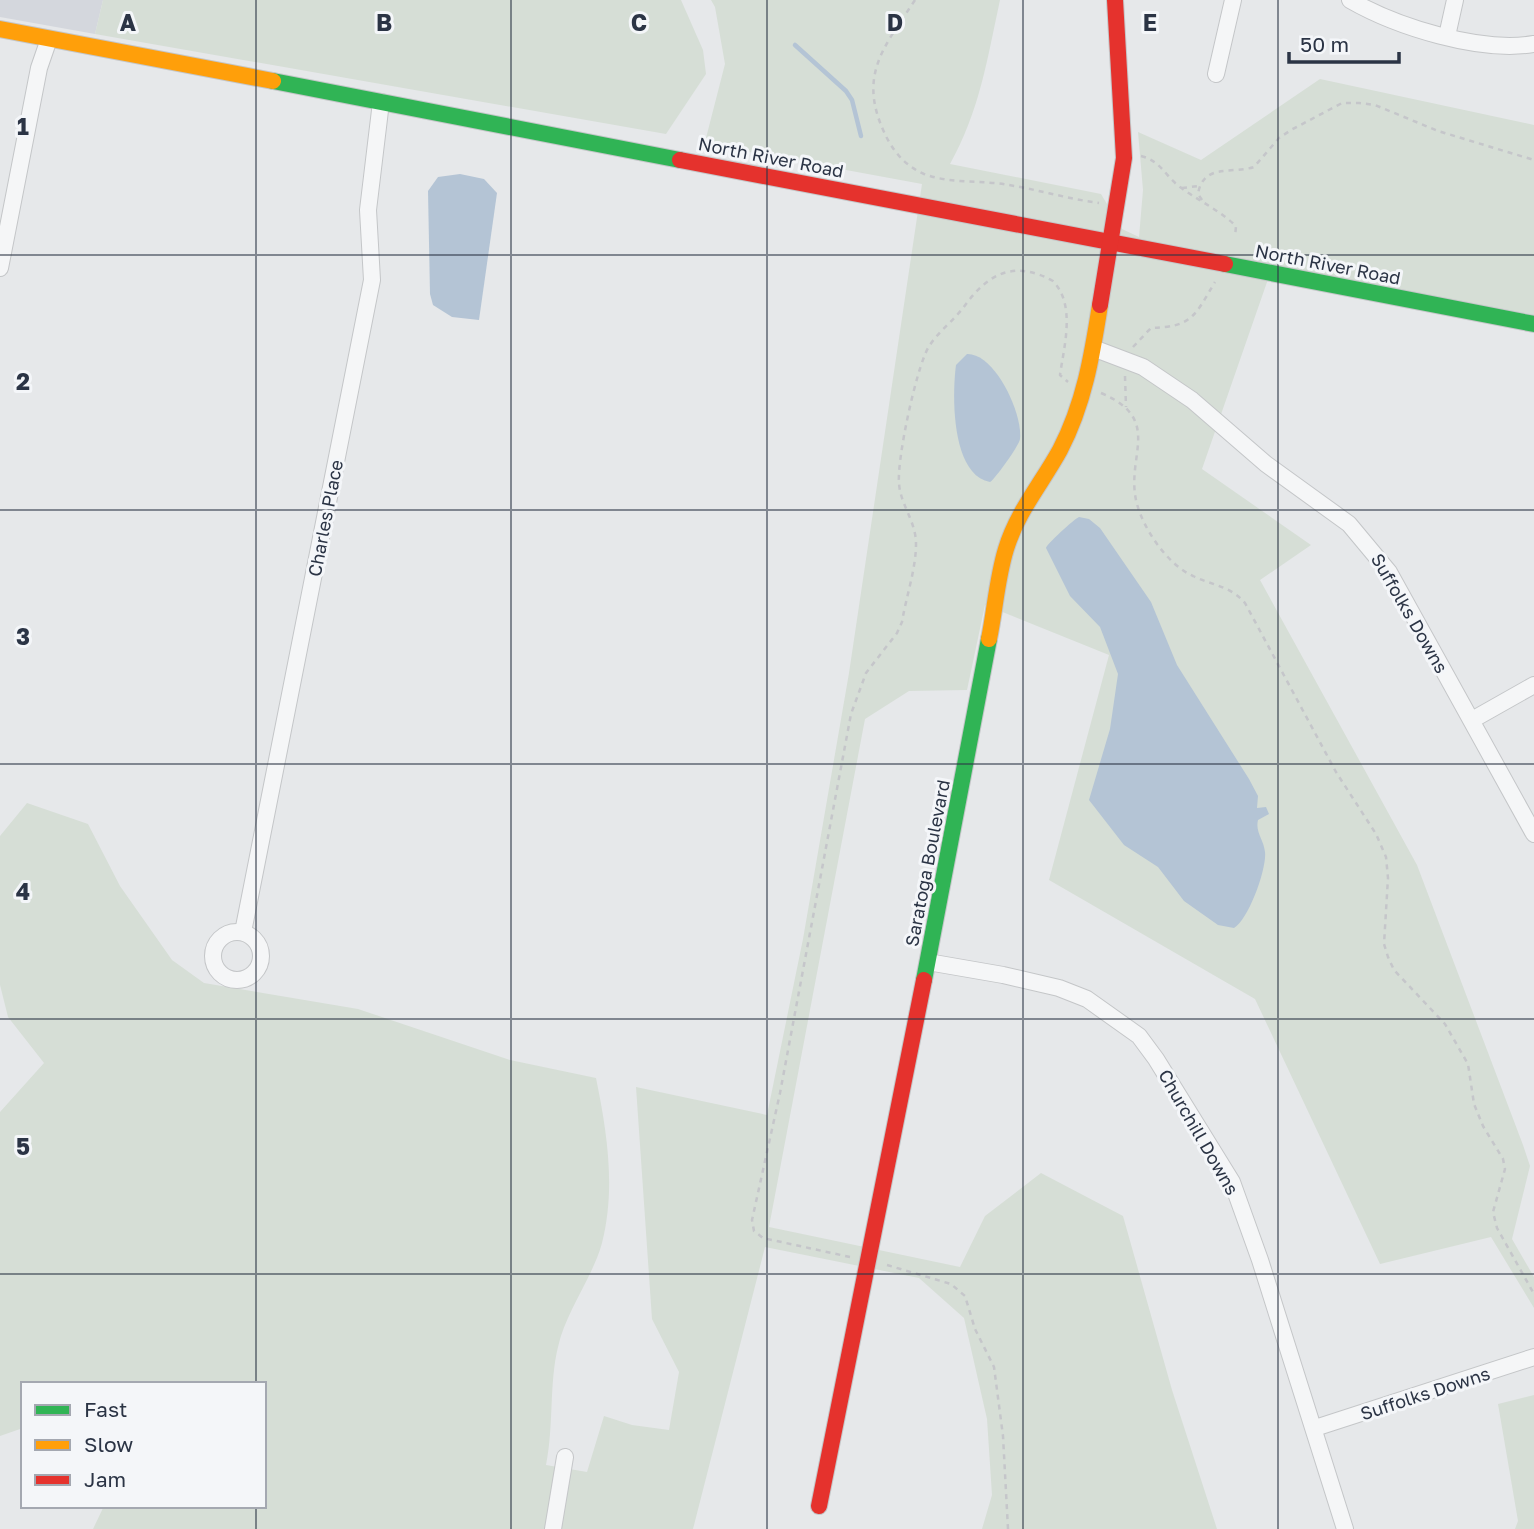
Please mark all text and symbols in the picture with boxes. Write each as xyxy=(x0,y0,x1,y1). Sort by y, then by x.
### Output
text: A xyxy=(120,8,137,36)
text: B xyxy=(376,8,392,36)
text: C xyxy=(631,8,647,36)
text: D xyxy=(887,8,903,36)
text: E xyxy=(1143,8,1157,36)
scale bar xyxy=(1289,21,1399,65)
text: 50 m xyxy=(1300,31,1349,57)
text: 1 xyxy=(17,112,29,140)
street label: North River Road xyxy=(697,132,845,182)
street label: North River Road xyxy=(1254,239,1402,289)
text: 2 xyxy=(16,367,30,395)
street label: Charles Place xyxy=(303,458,347,578)
street label: Suffolks Downs xyxy=(1367,549,1453,677)
text: 3 xyxy=(16,622,30,650)
street label: Saratoga Boulevard xyxy=(900,778,954,948)
text: 4 xyxy=(16,877,30,905)
street label: Churchill Downs xyxy=(1154,1065,1244,1199)
text: 5 xyxy=(16,1132,30,1160)
street label: Suffolks Downs xyxy=(1358,1362,1492,1424)
legend xyxy=(21,1382,266,1508)
text: Fast xyxy=(84,1396,127,1422)
text: Slow xyxy=(84,1431,133,1457)
text: Jam xyxy=(84,1466,126,1492)

